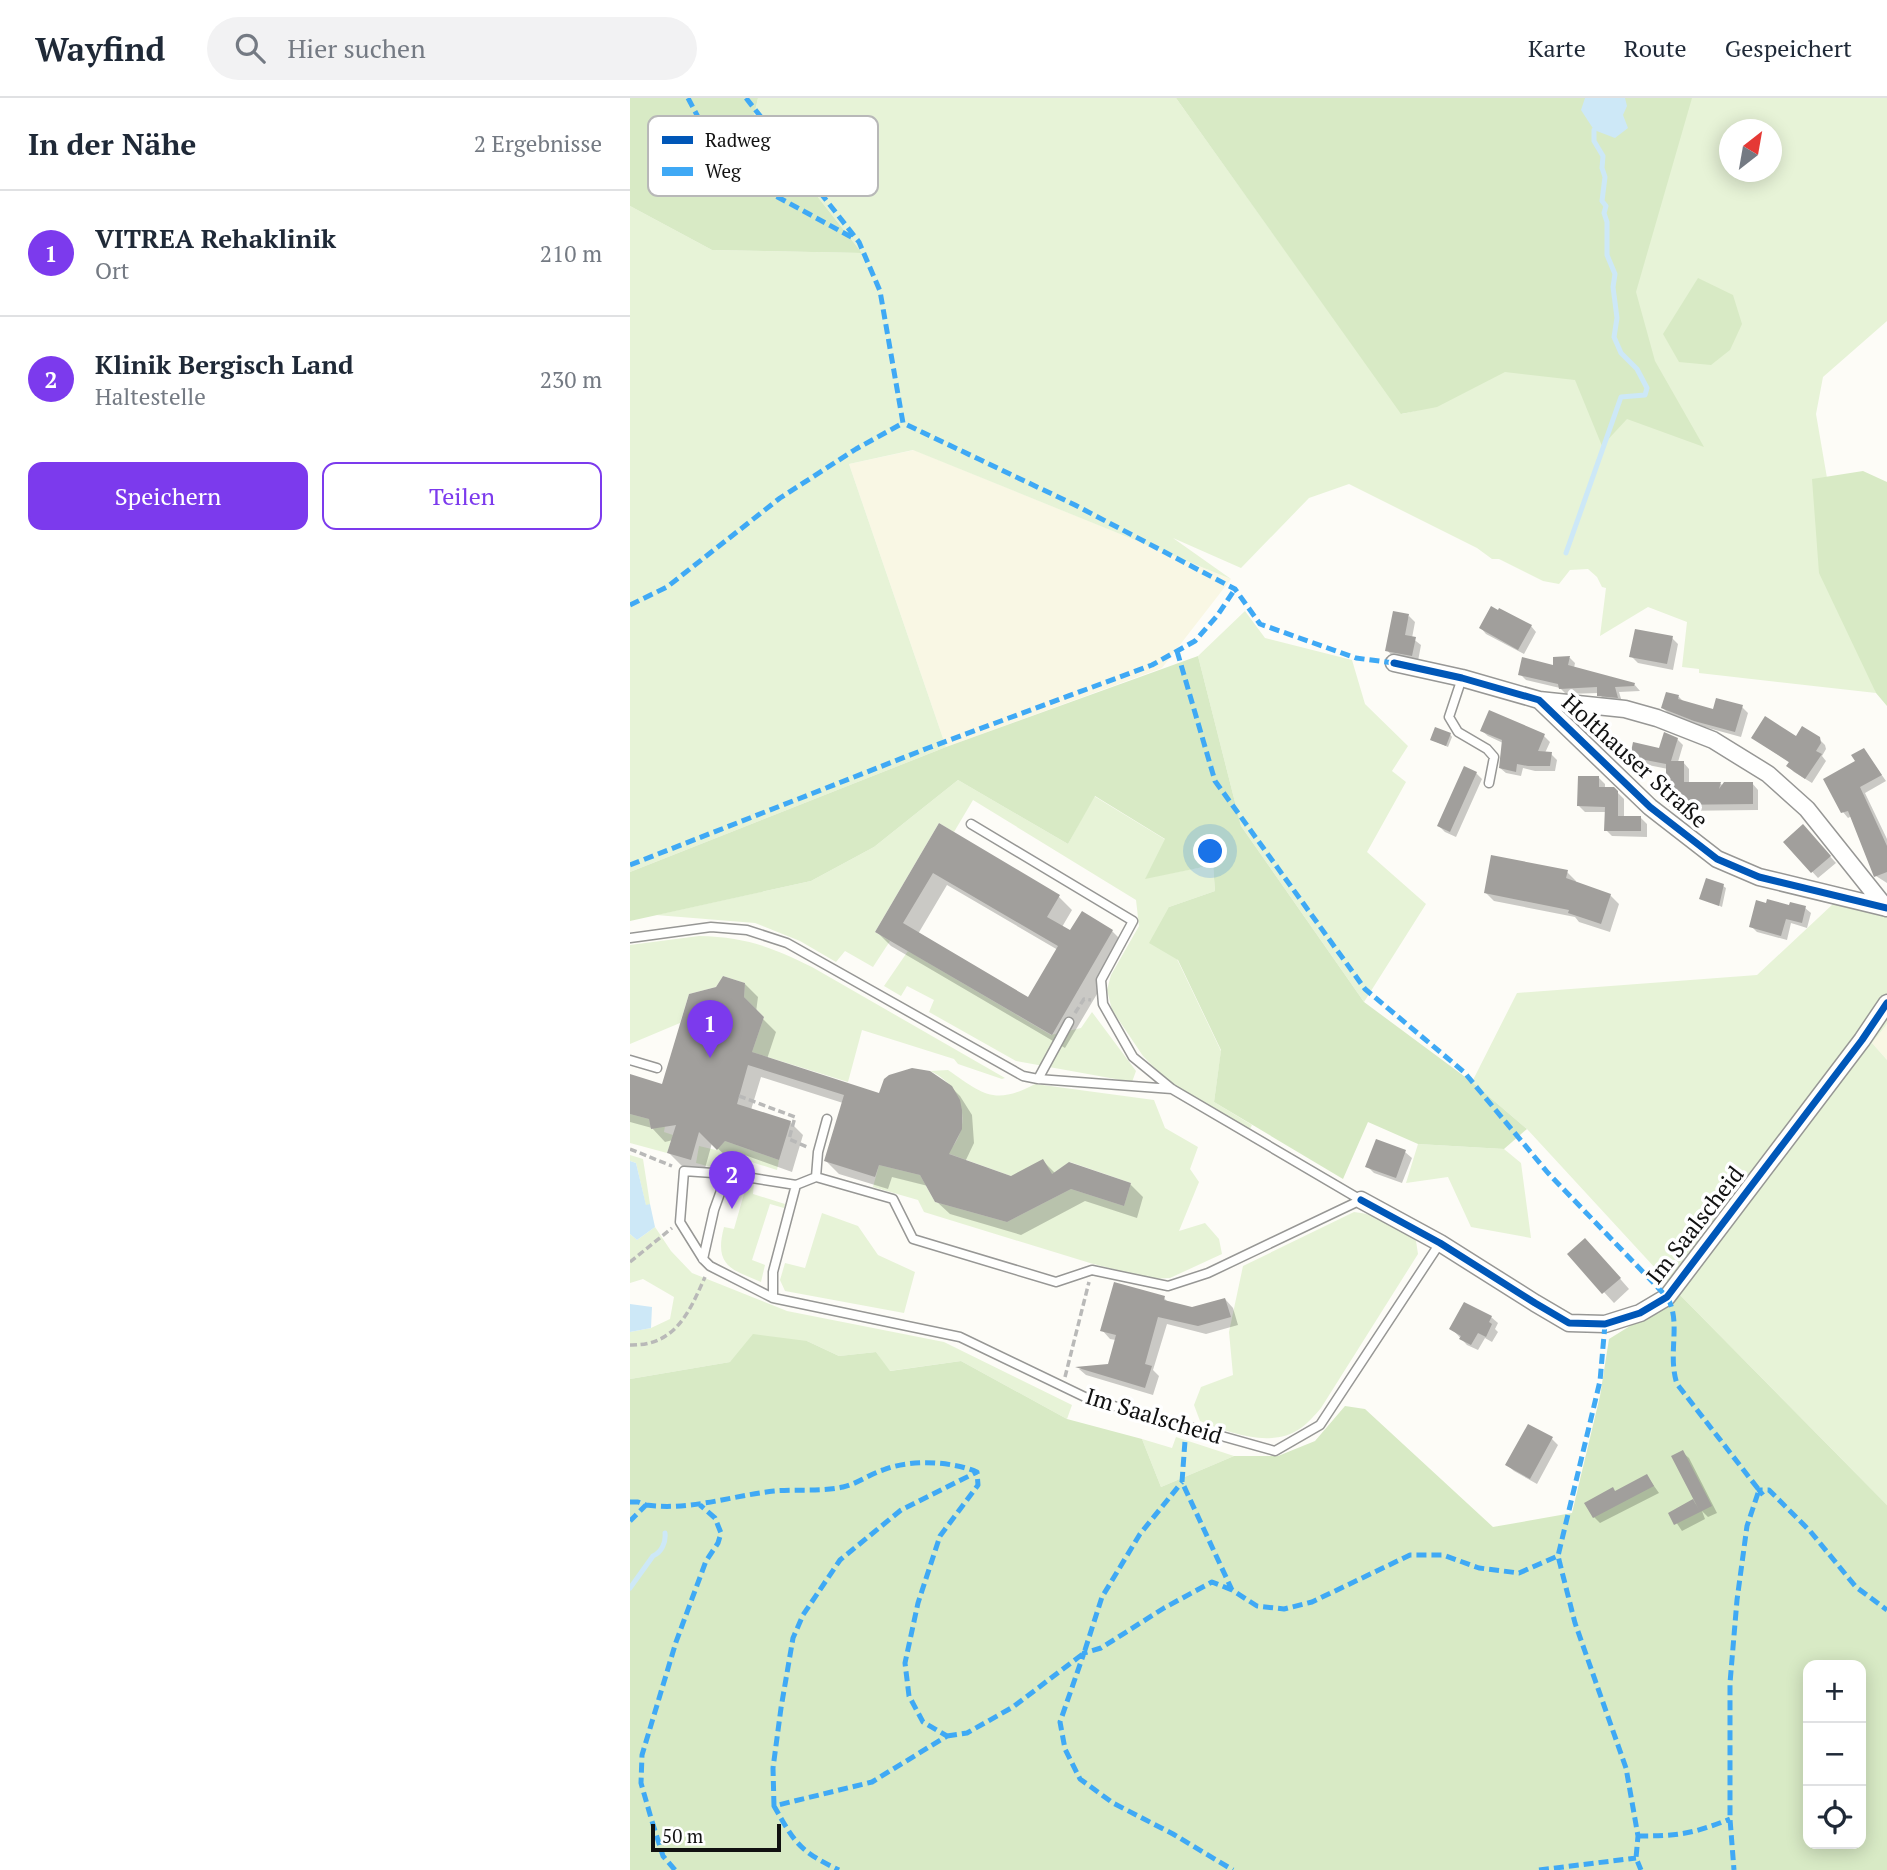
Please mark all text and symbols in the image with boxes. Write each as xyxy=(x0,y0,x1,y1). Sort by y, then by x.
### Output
search box xyxy=(207,17,697,80)
text: Wayfind xyxy=(35,27,165,70)
icon: search xyxy=(231,29,269,67)
text: Hier suchen xyxy=(287,31,426,65)
text: Karte xyxy=(1528,32,1586,64)
text: Route xyxy=(1624,32,1687,64)
text: Gespeichert xyxy=(1725,32,1852,64)
legend xyxy=(648,116,878,196)
north arrow xyxy=(1719,119,1782,182)
text: In der Nähe xyxy=(28,124,196,164)
text: Radweg xyxy=(705,127,771,152)
text: 2 Ergebnisse xyxy=(474,128,602,159)
text: Weg xyxy=(705,158,742,183)
text: VITREA Rehaklinik xyxy=(95,221,336,255)
text: 1 xyxy=(45,238,58,269)
text: 210 m xyxy=(540,238,602,269)
text: Ort xyxy=(95,255,129,286)
text: Klinik Bergisch Land xyxy=(95,347,354,381)
text: 2 xyxy=(45,364,58,395)
text: 230 m xyxy=(540,364,602,395)
text: Haltestelle xyxy=(95,381,206,412)
button: Speichern xyxy=(28,462,308,530)
button: Teilen xyxy=(322,462,602,530)
street label: Holthauser Straße xyxy=(1556,687,1715,835)
your location xyxy=(1193,834,1227,868)
pin: 1 xyxy=(687,1000,733,1058)
pin: 2 xyxy=(709,1151,755,1209)
street label: Im Saalscheid xyxy=(1639,1159,1751,1290)
street label: Im Saalscheid xyxy=(1082,1380,1227,1451)
map controls xyxy=(1803,1660,1866,1849)
button: + xyxy=(1803,1660,1866,1723)
button: − xyxy=(1803,1723,1866,1786)
button: locate xyxy=(1803,1786,1866,1849)
scale bar xyxy=(651,1821,780,1853)
text: 50 m xyxy=(662,1823,703,1848)

